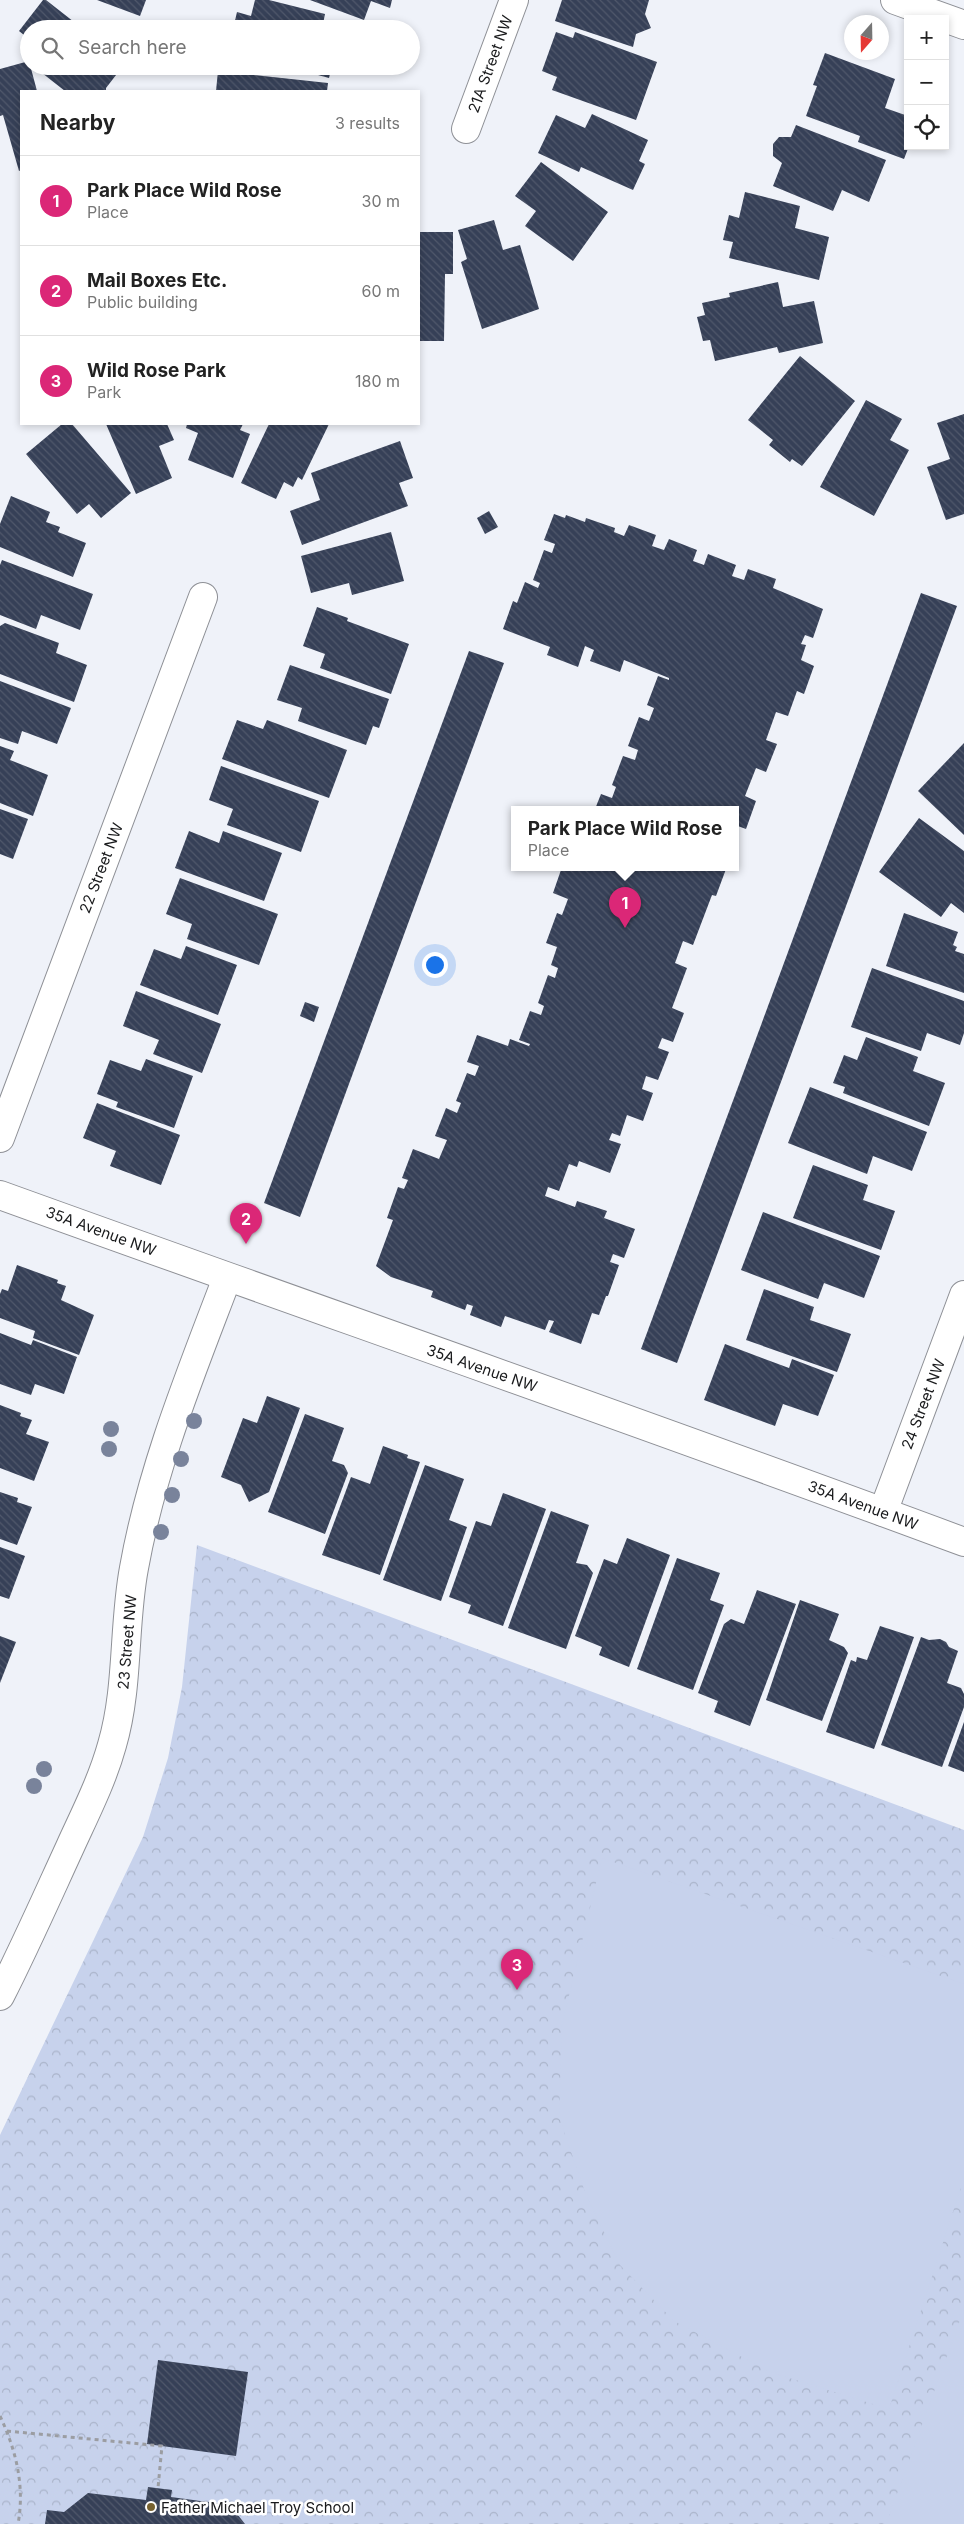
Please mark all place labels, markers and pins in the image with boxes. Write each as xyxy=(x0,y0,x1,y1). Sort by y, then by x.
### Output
pin: 1 xyxy=(609,887,641,928)
pin: 2 xyxy=(230,1203,262,1244)
pin: 3 xyxy=(501,1949,533,1990)
place label: Father Michael Troy School xyxy=(161,2498,354,2517)
marker: Father Michael Troy School xyxy=(145,2501,157,2513)

